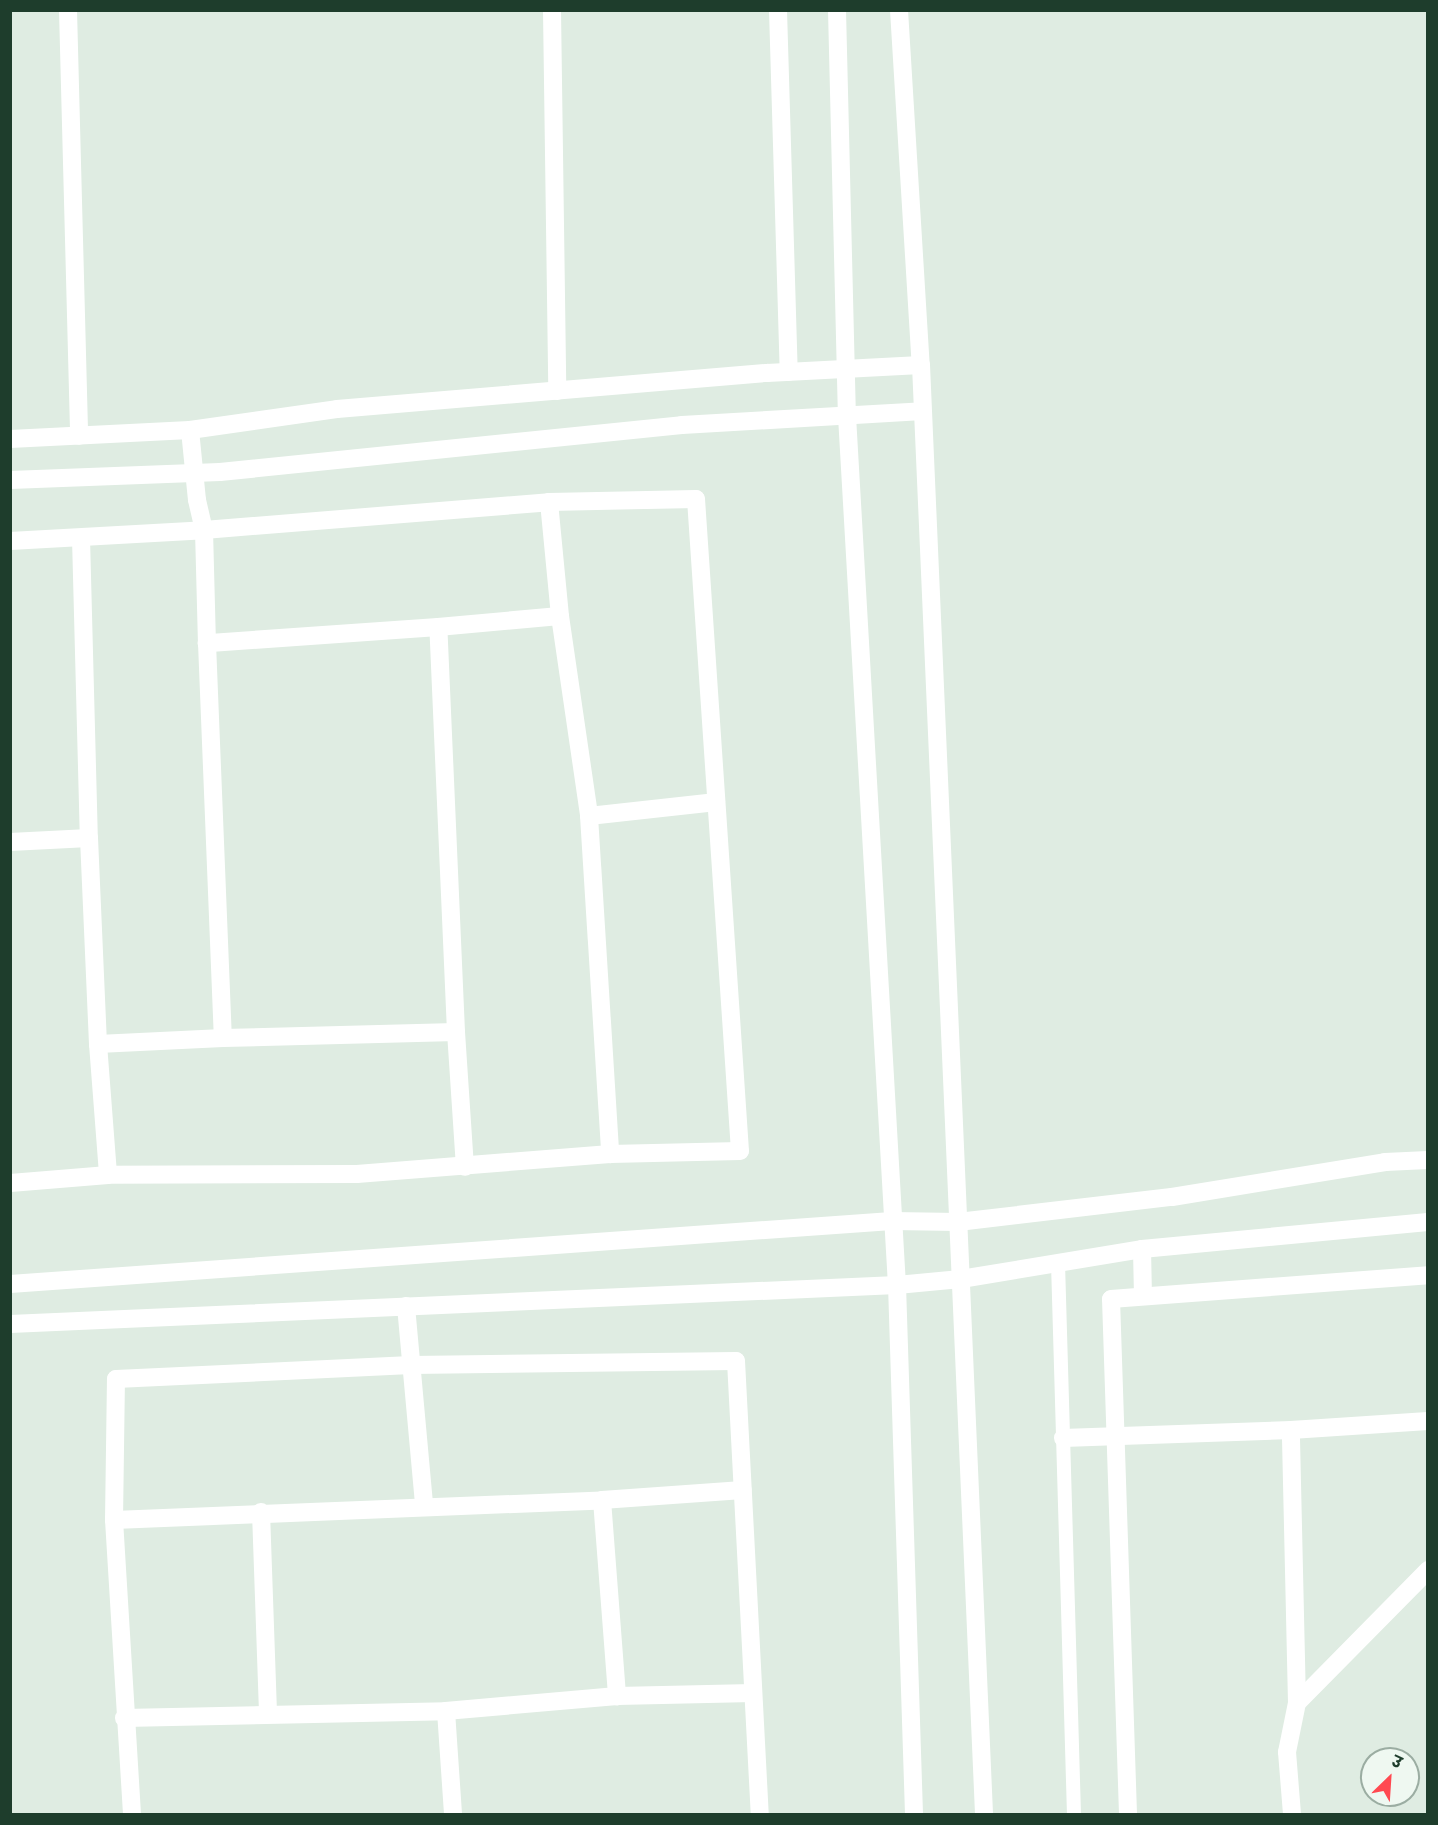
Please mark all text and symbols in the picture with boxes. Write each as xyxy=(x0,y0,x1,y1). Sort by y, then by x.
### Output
north arrow xyxy=(1360,1747,1420,1807)
text: उ xyxy=(1388,1750,1406,1774)

